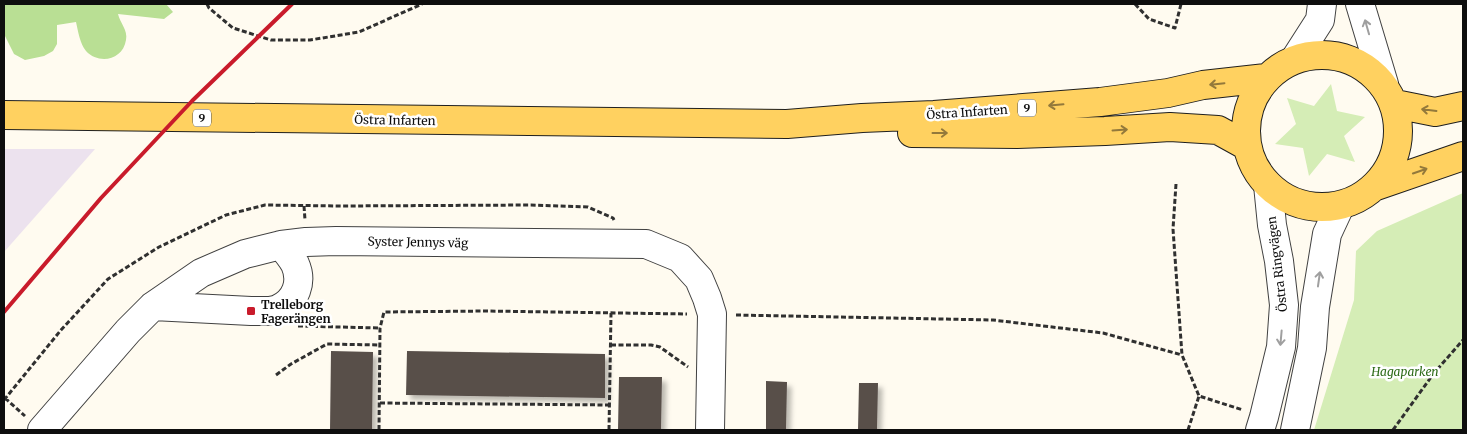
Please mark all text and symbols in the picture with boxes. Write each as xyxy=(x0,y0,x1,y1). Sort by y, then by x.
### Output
one-way arrow xyxy=(1361,19,1371,35)
one-way arrow xyxy=(1210,79,1226,89)
road number: 9 xyxy=(1018,100,1036,116)
one-way arrow xyxy=(1049,100,1065,110)
street label: Östra Infarten xyxy=(926,102,1008,122)
one-way arrow xyxy=(1421,105,1437,115)
road number: 9 xyxy=(193,110,211,126)
street label: Östra Infarten xyxy=(354,112,436,128)
one-way arrow xyxy=(1112,126,1128,135)
one-way arrow xyxy=(932,128,948,138)
one-way arrow xyxy=(1411,166,1427,175)
street label: Östra Ringvägen xyxy=(1264,215,1290,313)
street label: Syster Jennys väg xyxy=(368,234,469,250)
one-way arrow xyxy=(1315,271,1325,287)
place label: Trelleborg Fagerängen xyxy=(261,297,331,326)
marker: Trelleborg Fagerängen xyxy=(245,305,257,317)
one-way arrow xyxy=(1277,330,1286,346)
park label: Hagaparken xyxy=(1370,364,1439,379)

